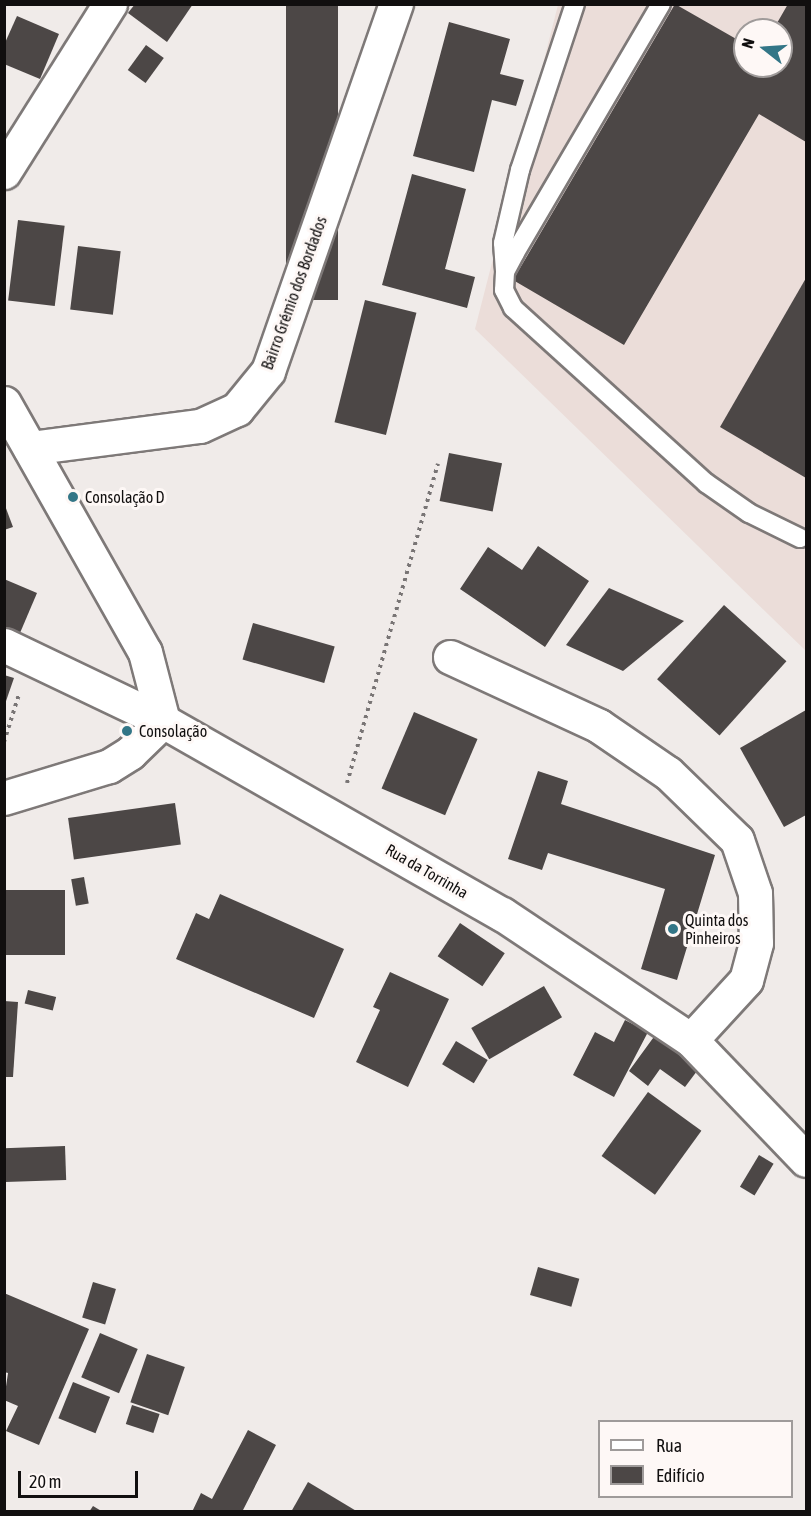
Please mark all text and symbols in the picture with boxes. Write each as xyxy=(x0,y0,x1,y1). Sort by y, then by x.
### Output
north arrow xyxy=(733,18,793,78)
text: N xyxy=(738,36,758,50)
street label: Bairro Grémio dos Bordados xyxy=(257,214,331,372)
place label: Consolação D xyxy=(85,487,164,507)
marker: Consolação D xyxy=(66,490,80,504)
place label: Consolação xyxy=(139,721,207,741)
marker: Consolação xyxy=(120,724,134,738)
street label: Rua da Torrinha xyxy=(382,840,472,902)
place label: Quinta dos Pinheiros xyxy=(685,910,749,948)
marker: Quinta dos Pinheiros xyxy=(666,922,680,936)
legend xyxy=(598,1420,793,1498)
text: Rua xyxy=(656,1435,682,1456)
scale bar xyxy=(21,1459,141,1497)
text: Edifício xyxy=(656,1465,705,1486)
text: 20 m xyxy=(29,1471,61,1492)

